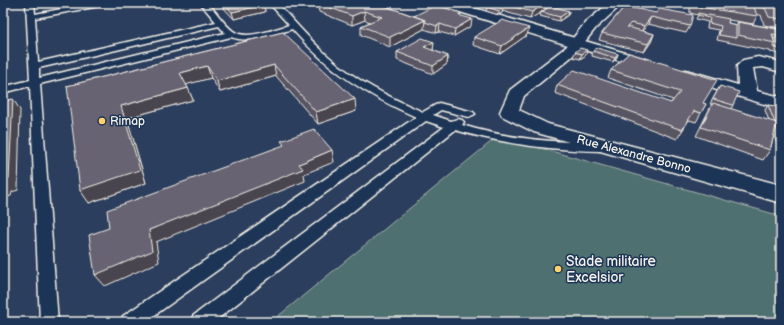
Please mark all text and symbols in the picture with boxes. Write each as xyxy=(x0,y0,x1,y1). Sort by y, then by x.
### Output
place label: Rimap xyxy=(110,114,145,129)
marker: Rimap xyxy=(97,116,107,126)
street label: Rue Alexandre Bonno xyxy=(575,132,693,177)
place label: Stade militaire Excelsior xyxy=(566,253,656,286)
marker: Stade militaire Excelsior xyxy=(553,264,563,274)

